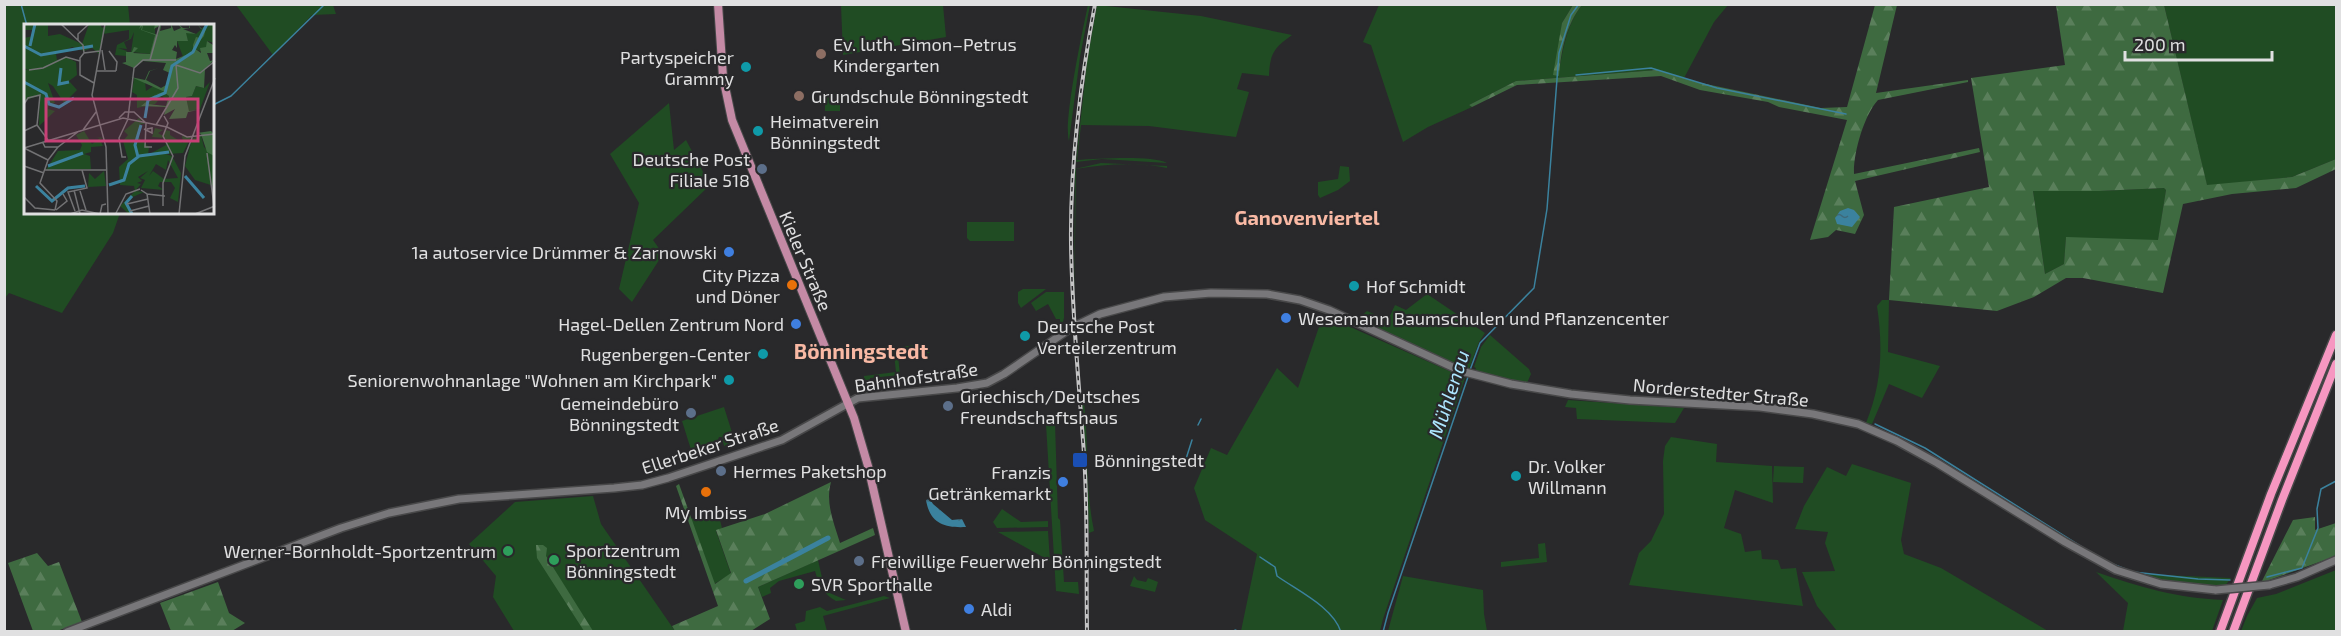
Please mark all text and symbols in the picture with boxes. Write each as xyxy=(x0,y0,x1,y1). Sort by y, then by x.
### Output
inset map xyxy=(24,24,214,214)
scale bar xyxy=(2125,24,2272,62)
place label: Ev. luth. Simon–Petrus Kindergarten xyxy=(833,33,1017,76)
text: 200 m xyxy=(2134,33,2186,55)
place label: Partyspeicher Grammy xyxy=(620,46,734,89)
marker: Ev. luth. Simon–Petrus Kindergarten xyxy=(814,47,828,61)
marker: Partyspeicher Grammy xyxy=(739,60,753,74)
place label: Grundschule Bönningstedt xyxy=(811,85,1028,107)
marker: Grundschule Bönningstedt xyxy=(792,89,806,103)
place label: Heimatverein Bönningstedt xyxy=(770,110,880,153)
marker: Heimatverein Bönningstedt xyxy=(751,124,765,138)
place label: Deutsche Post Filiale 518 xyxy=(632,148,750,191)
marker: Deutsche Post Filiale 518 xyxy=(755,162,769,176)
district label: Ganovenviertel xyxy=(1234,205,1380,229)
street label: Kieler Straße xyxy=(775,208,837,314)
place label: 1a autoservice Drümmer & Zarnowski xyxy=(411,241,717,263)
marker: 1a autoservice Drümmer & Zarnowski xyxy=(722,245,736,259)
place label: City Pizza und Döner xyxy=(695,264,780,307)
place label: Hof Schmidt xyxy=(1366,275,1466,297)
marker: City Pizza und Döner xyxy=(785,278,799,292)
marker: Hof Schmidt xyxy=(1347,279,1361,293)
place label: Wesemann Baumschulen und Pflanzencenter xyxy=(1298,307,1669,329)
marker: Wesemann Baumschulen und Pflanzencenter xyxy=(1279,311,1293,325)
place label: Hagel-Dellen Zentrum Nord xyxy=(558,313,784,335)
place label: Deutsche Post Verteilerzentrum xyxy=(1037,315,1177,358)
marker: Hagel-Dellen Zentrum Nord xyxy=(789,317,803,331)
marker: Deutsche Post Verteilerzentrum xyxy=(1018,329,1032,343)
district label: Bönningstedt xyxy=(794,338,929,363)
place label: Rugenbergen-Center xyxy=(580,343,751,365)
marker: Rugenbergen-Center xyxy=(756,347,770,361)
water label: Mühlenau xyxy=(1422,347,1474,441)
street label: Bahnhofstraße xyxy=(853,357,979,397)
place label: Seniorenwohnanlage "Wohnen am Kirchpark" xyxy=(348,369,717,391)
marker: Seniorenwohnanlage "Wohnen am Kirchpark" xyxy=(722,373,736,387)
street label: Norderstedter Straße xyxy=(1632,373,1810,411)
place label: Griechisch/Deutsches Freundschaftshaus xyxy=(960,385,1140,428)
place label: Gemeindebüro Bönningstedt xyxy=(560,392,679,435)
marker: Griechisch/Deutsches Freundschaftshaus xyxy=(941,399,955,413)
marker: Gemeindebüro Bönningstedt xyxy=(684,406,698,420)
street label: Ellerbeker Straße xyxy=(639,413,781,479)
place label: Bönningstedt xyxy=(1094,449,1204,471)
marker: Bönningstedt xyxy=(1071,451,1089,469)
place label: Dr. Volker Willmann xyxy=(1528,455,1607,498)
place label: Hermes Paketshop xyxy=(733,460,887,482)
place label: Franzis Getränkemarkt xyxy=(928,461,1051,504)
marker: Hermes Paketshop xyxy=(714,464,728,478)
marker: Dr. Volker Willmann xyxy=(1509,469,1523,483)
marker: Franzis Getränkemarkt xyxy=(1056,475,1070,489)
marker: My Imbiss xyxy=(699,485,713,499)
place label: My Imbiss xyxy=(665,501,747,523)
place label: Sportzentrum Bönningstedt xyxy=(566,539,680,582)
place label: Werner-Bornholdt-Sportzentrum xyxy=(223,540,496,562)
marker: Werner-Bornholdt-Sportzentrum xyxy=(501,544,515,558)
place label: Freiwillige Feuerwehr Bönningstedt xyxy=(871,550,1162,572)
marker: Sportzentrum Bönningstedt xyxy=(547,553,561,567)
marker: Freiwillige Feuerwehr Bönningstedt xyxy=(852,554,866,568)
place label: SVR Sporthalle xyxy=(811,573,933,595)
marker: SVR Sporthalle xyxy=(792,577,806,591)
place label: Aldi xyxy=(981,598,1012,620)
marker: Aldi xyxy=(962,602,976,616)

